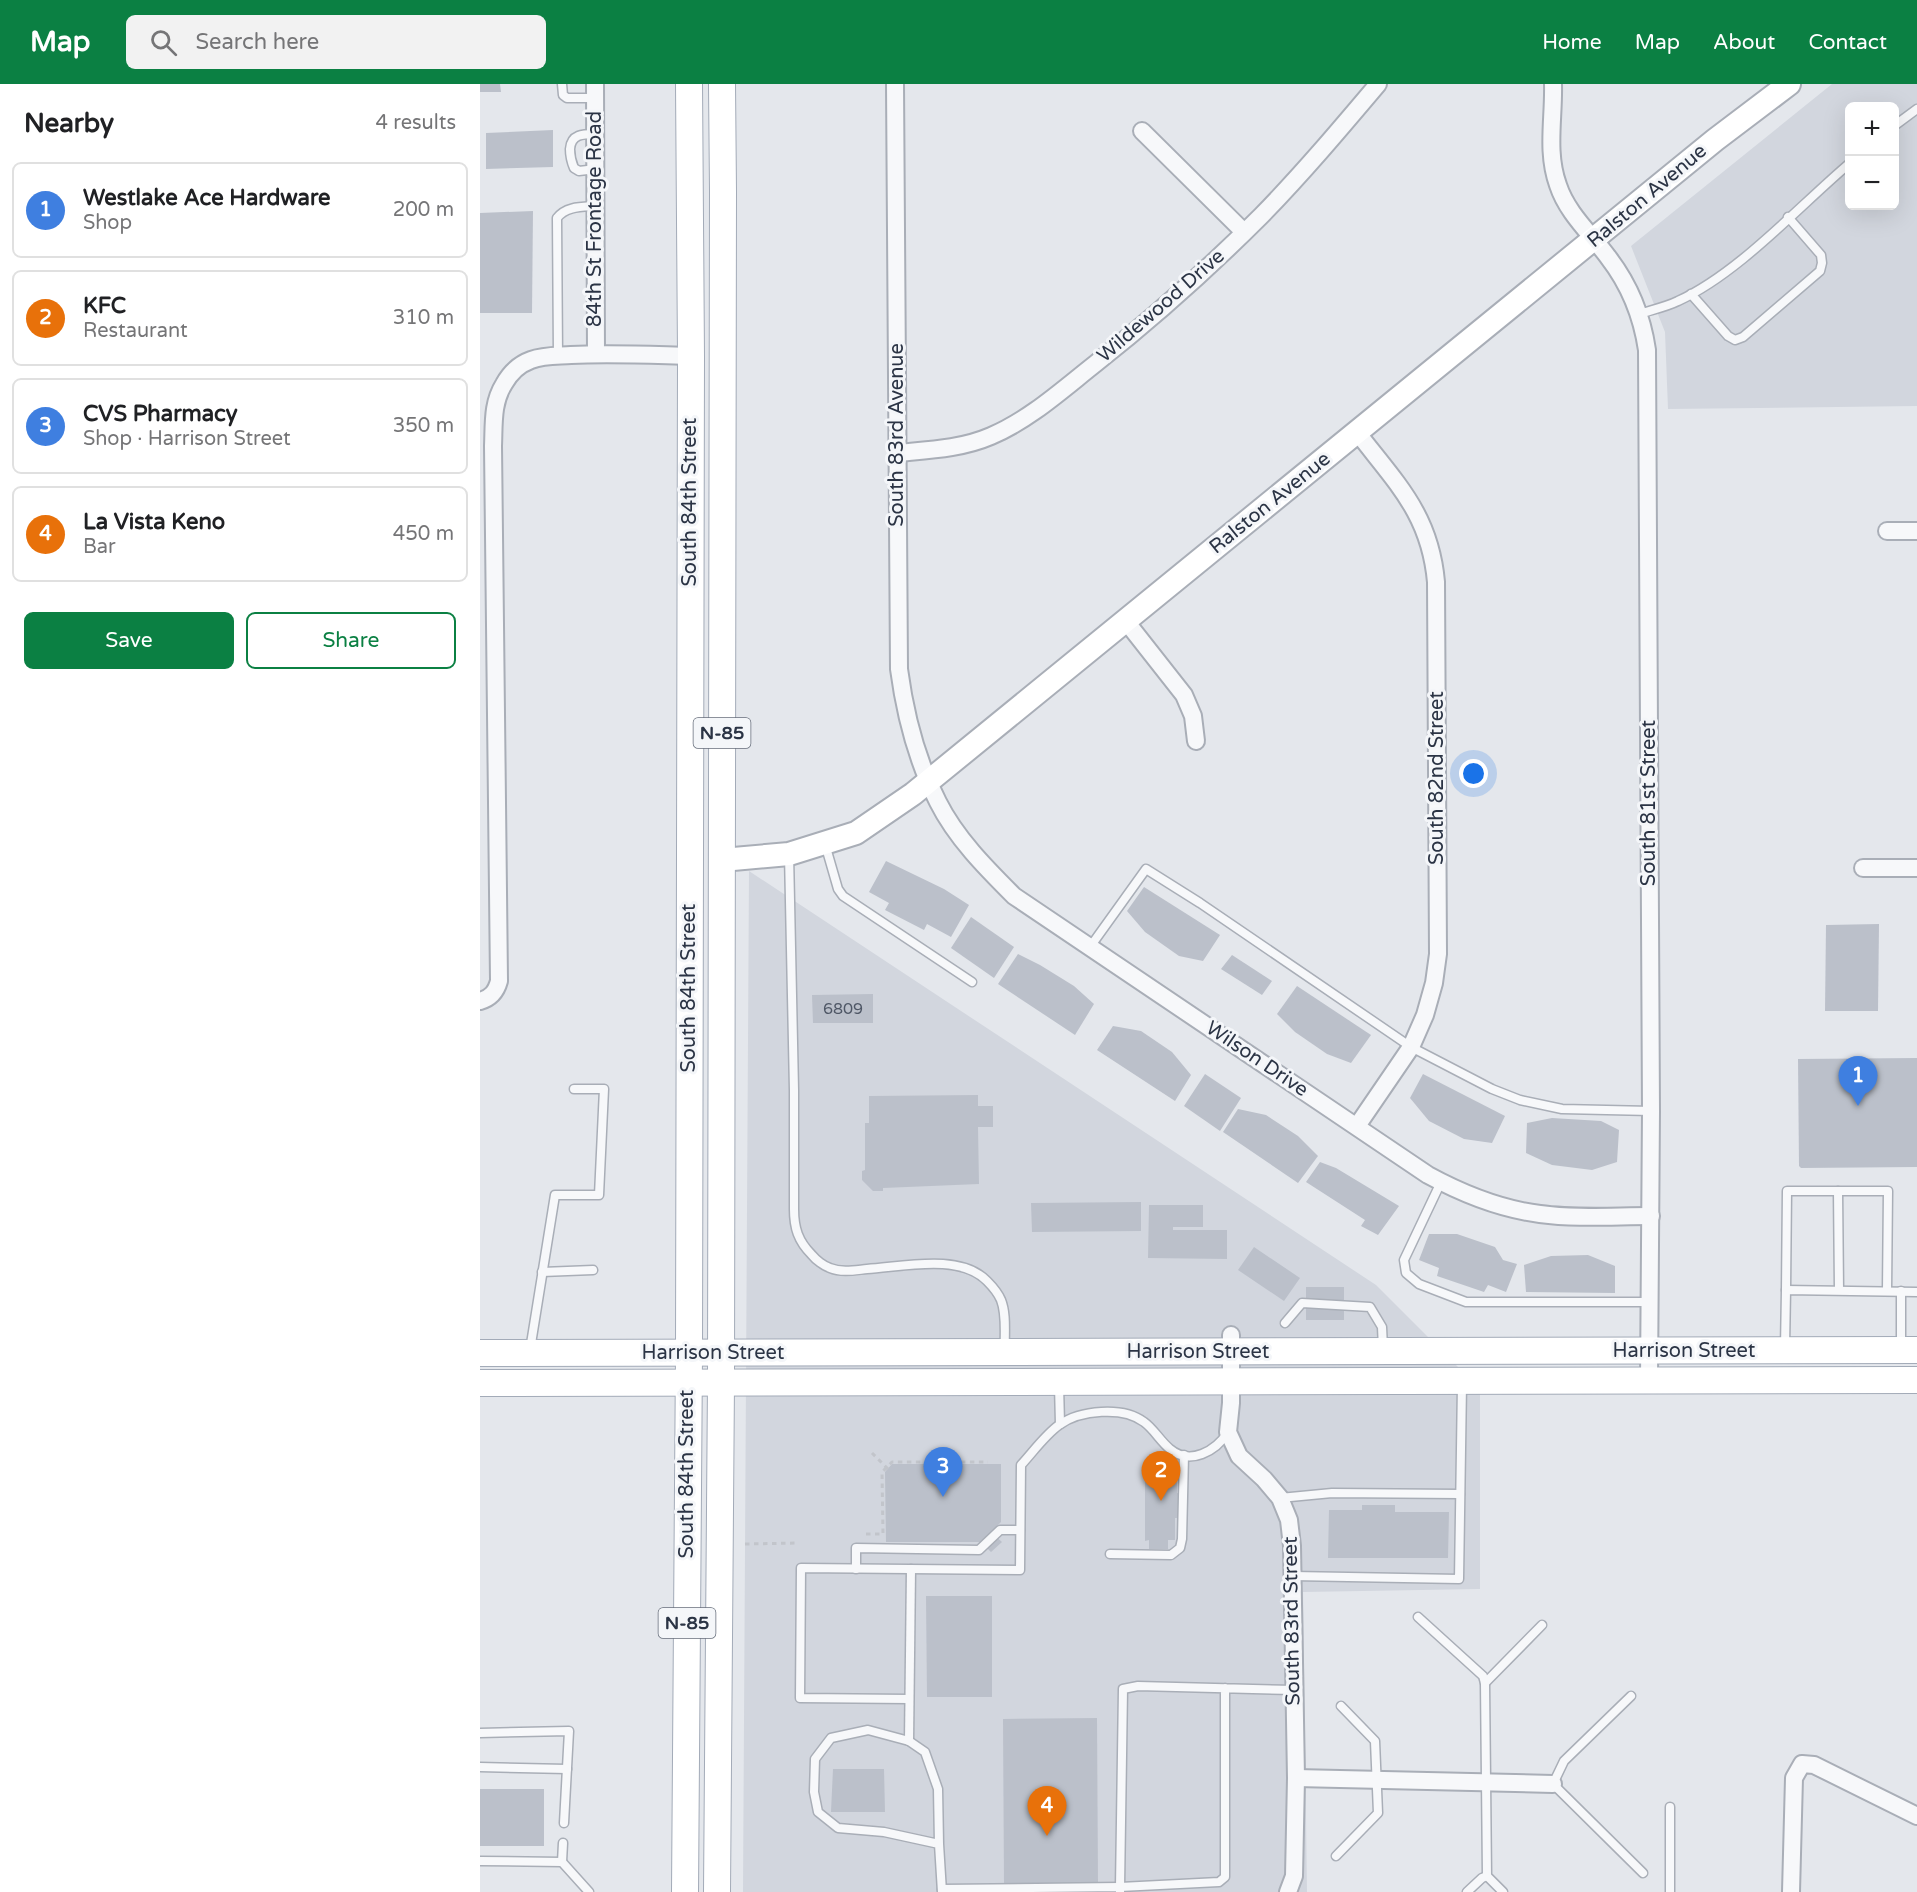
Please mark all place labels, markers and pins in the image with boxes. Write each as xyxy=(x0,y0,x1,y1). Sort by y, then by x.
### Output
pin: 1 xyxy=(1838,1056,1878,1106)
pin: 3 xyxy=(924,1448,962,1497)
pin: 2 xyxy=(1142,1452,1180,1501)
pin: 4 xyxy=(1028,1786,1066,1836)

